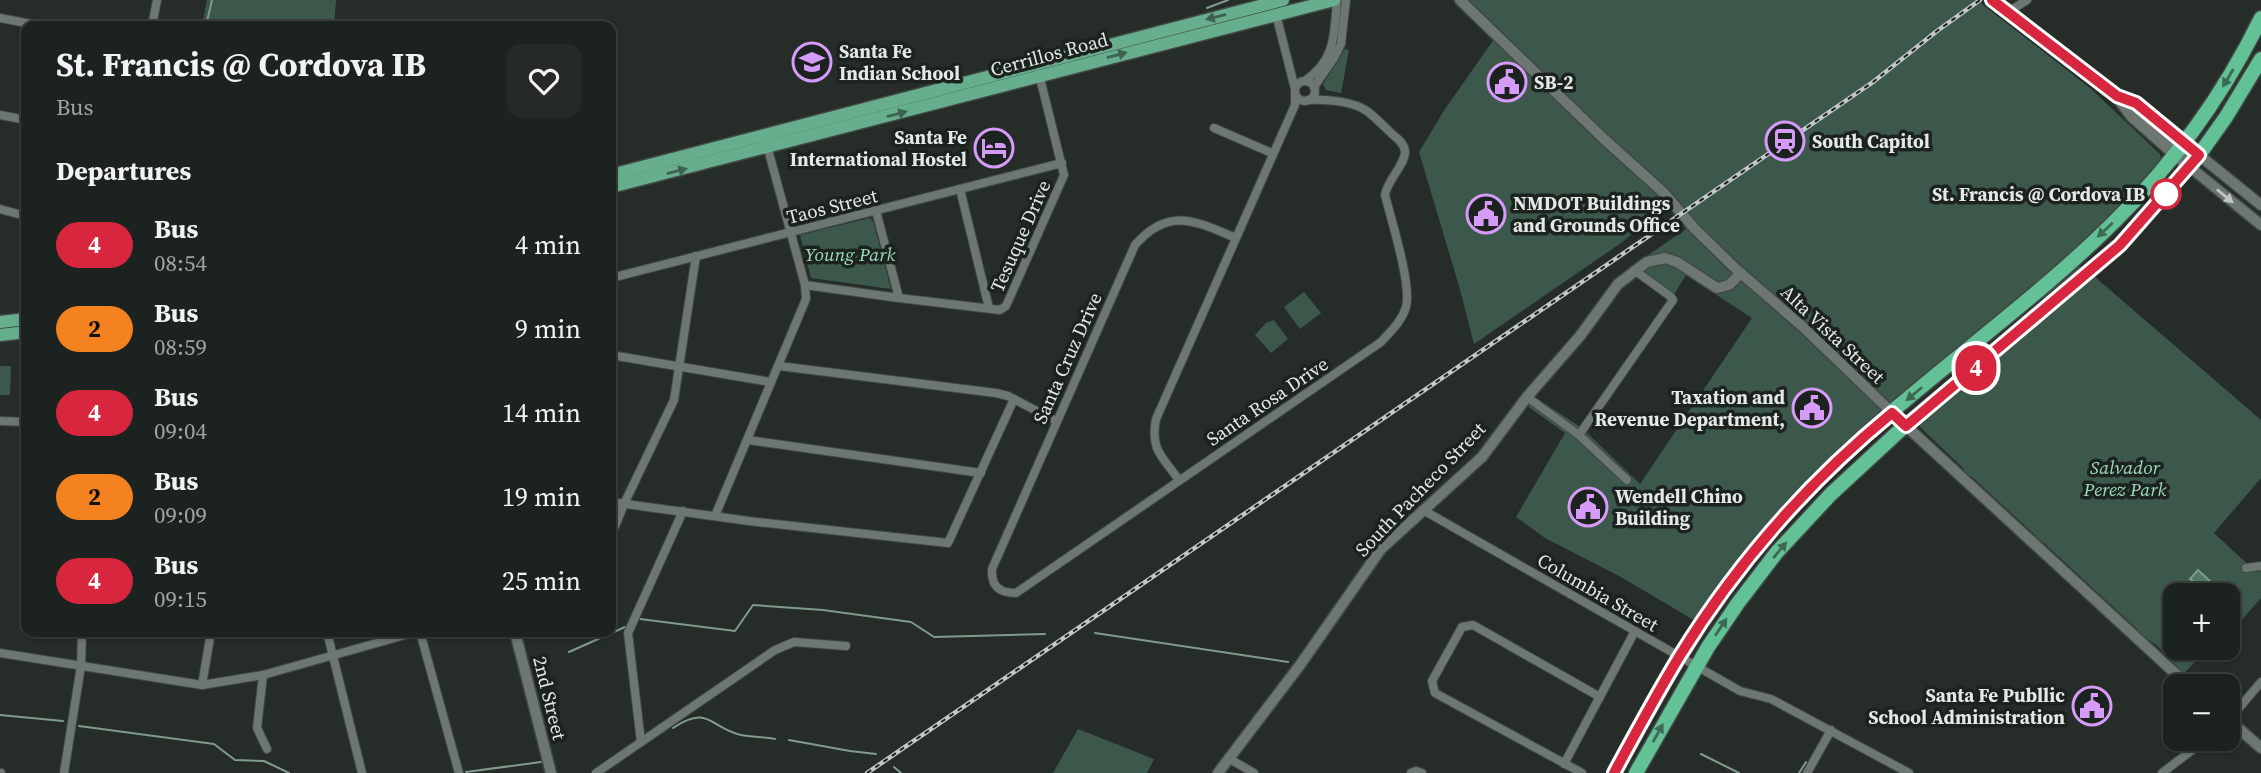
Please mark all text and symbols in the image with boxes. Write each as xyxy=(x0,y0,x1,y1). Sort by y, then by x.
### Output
one-way arrow xyxy=(1205,12,1227,23)
street label: Cerrillos Road xyxy=(987,26,1111,82)
place label: Santa Fe Indian School xyxy=(839,38,960,86)
school or university icon: Santa Fe Indian School xyxy=(791,41,833,83)
text: St. Francis @ Cordova IB xyxy=(56,42,426,87)
button: heart xyxy=(507,44,581,118)
one-way arrow xyxy=(1106,49,1128,60)
public building icon: SB-2 xyxy=(1486,61,1528,103)
one-way arrow xyxy=(2222,68,2234,87)
place label: SB-2 xyxy=(1534,69,1574,95)
text: Bus xyxy=(56,91,93,123)
one-way arrow xyxy=(886,108,908,119)
station icon: South Capitol xyxy=(1764,120,1806,162)
place label: Santa Fe International Hostel xyxy=(790,124,967,172)
hotel icon: Santa Fe International Hostel xyxy=(973,127,1015,169)
place label: South Capitol xyxy=(1812,128,1930,154)
text: Departures xyxy=(56,153,191,189)
one-way arrow xyxy=(666,165,688,176)
street label: Tesuque Drive xyxy=(984,176,1056,296)
marker: St. Francis @ Cordova IB xyxy=(2151,179,2181,209)
place label: St. Francis @ Cordova IB xyxy=(1932,181,2145,207)
street label: Taos Street xyxy=(784,182,881,230)
one-way arrow xyxy=(2217,188,2234,203)
place label: NMDOT Buildings and Grounds Office xyxy=(1513,190,1680,238)
public building icon: NMDOT Buildings and Grounds Office xyxy=(1465,193,1507,235)
text: Bus xyxy=(154,211,198,247)
one-way arrow xyxy=(2097,222,2114,238)
text: 4 min xyxy=(515,227,581,263)
text: 4 xyxy=(88,228,101,261)
park label: Young Park xyxy=(805,241,895,267)
text: 08:54 xyxy=(154,247,207,279)
street label: Alta Vista Street xyxy=(1775,279,1891,390)
street label: Santa Cruz Drive xyxy=(1026,288,1108,428)
text: Bus xyxy=(154,295,198,331)
text: 9 min xyxy=(515,311,581,347)
text: 2 xyxy=(88,312,101,345)
text: 08:59 xyxy=(154,331,207,363)
line badge: 4 xyxy=(1953,345,1999,391)
street label: Santa Rosa Drive xyxy=(1201,351,1333,451)
text: 4 xyxy=(1969,351,1983,384)
text: Bus xyxy=(154,379,198,415)
place label: Taxation and Revenue Department, xyxy=(1594,384,1785,432)
one-way arrow xyxy=(1905,386,1922,401)
public building icon: Taxation and Revenue Department, xyxy=(1791,387,1833,429)
text: 14 min xyxy=(502,395,581,431)
text: 4 xyxy=(88,396,101,429)
text: 09:04 xyxy=(154,415,207,447)
street label: South Pacheco Street xyxy=(1349,416,1492,562)
park label: Salvador Perez Park xyxy=(2083,454,2166,502)
text: Bus xyxy=(154,463,198,499)
text: 19 min xyxy=(502,479,581,515)
text: 2 xyxy=(88,480,101,513)
place label: Wendell Chino Building xyxy=(1615,483,1743,531)
public building icon: Wendell Chino Building xyxy=(1567,486,1609,528)
text: 09:09 xyxy=(154,499,207,531)
one-way arrow xyxy=(1772,541,1787,558)
text: Bus xyxy=(154,547,198,583)
street label: Columbia Street xyxy=(1533,547,1664,638)
text: 25 min xyxy=(502,563,581,599)
text: 4 xyxy=(88,564,101,597)
text: 09:15 xyxy=(154,583,207,615)
map controls xyxy=(2163,583,2240,751)
button: + xyxy=(2163,583,2240,660)
one-way arrow xyxy=(1715,617,1728,637)
street label: 2nd Street xyxy=(527,653,573,743)
button: − xyxy=(2163,674,2240,751)
place label: Santa Fe Publlic School Administration xyxy=(1868,682,2065,730)
public building icon: Santa Fe Publlic School Administration xyxy=(2071,685,2113,727)
one-way arrow xyxy=(1652,724,1664,743)

